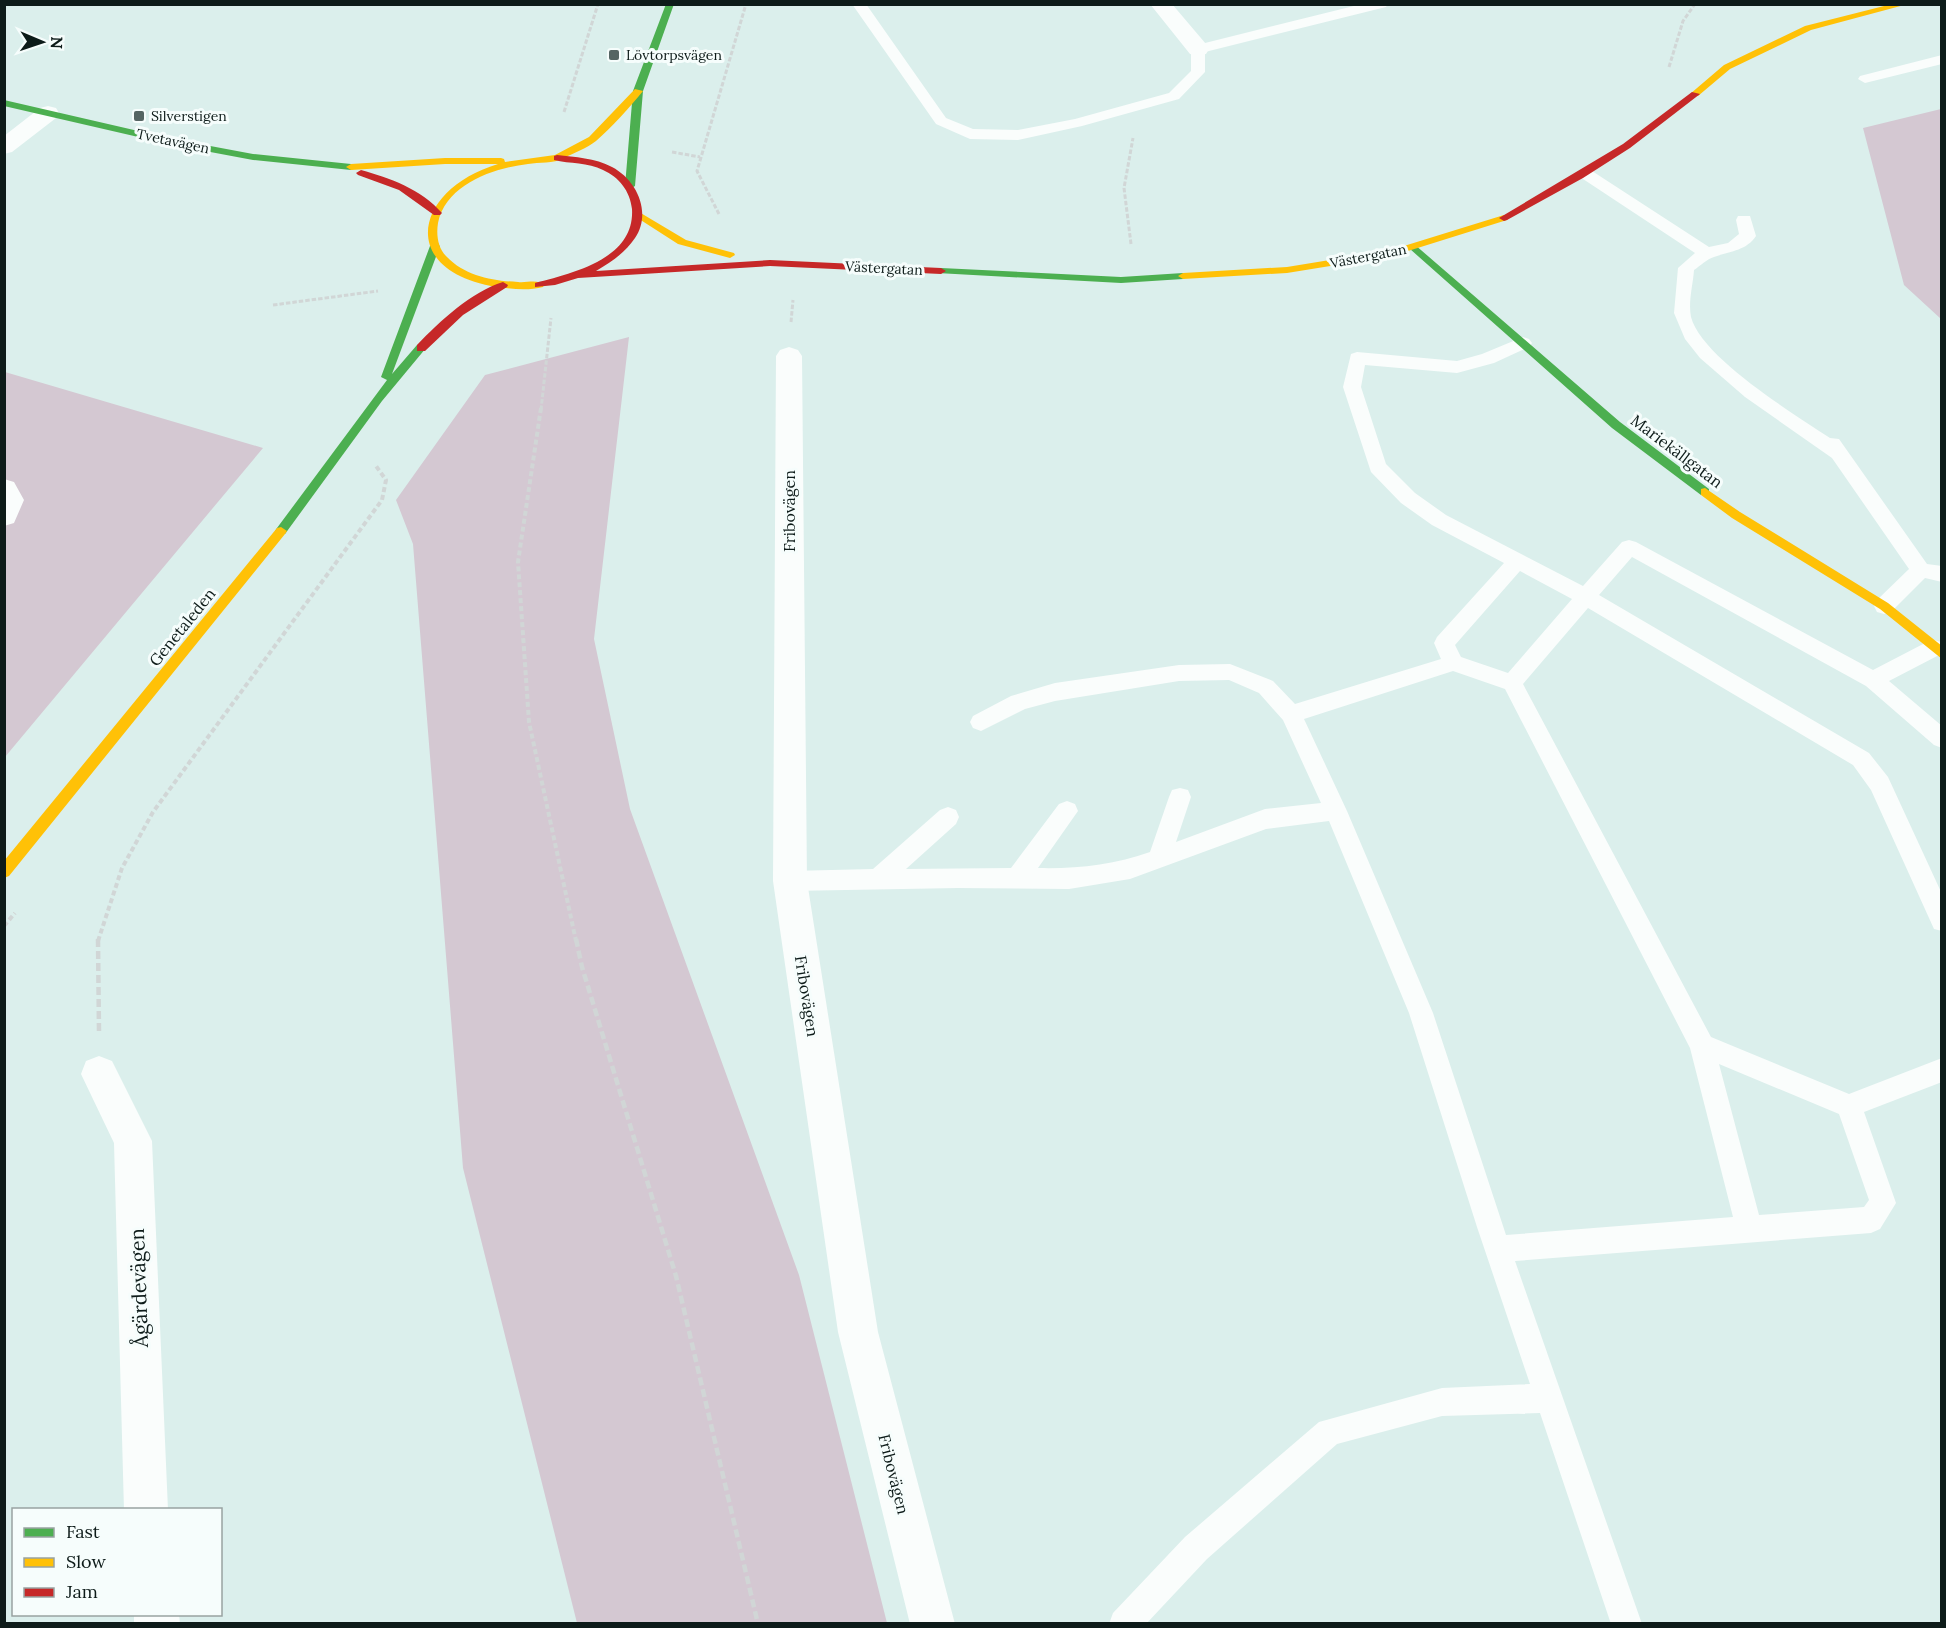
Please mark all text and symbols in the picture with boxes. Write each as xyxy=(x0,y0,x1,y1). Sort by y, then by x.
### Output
north arrow xyxy=(12,12,72,72)
text: N xyxy=(47,36,67,49)
place label: Lövtorpsvägen xyxy=(626,46,722,64)
marker: Lövtorpsvägen xyxy=(607,48,621,62)
place label: Silverstigen xyxy=(151,107,227,125)
marker: Silverstigen xyxy=(132,109,146,123)
street label: Tvetavägen xyxy=(135,125,211,158)
street label: Västergatan xyxy=(1327,240,1408,272)
street label: Västergatan xyxy=(844,257,924,279)
street label: Mariekällgatan xyxy=(1627,410,1727,492)
street label: Fribovägen xyxy=(779,470,799,552)
street label: Genetaleden xyxy=(145,584,220,670)
street label: Fribovägen xyxy=(791,954,823,1038)
street label: Ågärdevägen xyxy=(124,1228,153,1349)
street label: Fribovägen xyxy=(874,1432,914,1516)
legend xyxy=(12,1508,222,1616)
text: Fast xyxy=(66,1520,100,1543)
text: Slow xyxy=(66,1550,106,1573)
text: Jam xyxy=(65,1580,98,1603)

